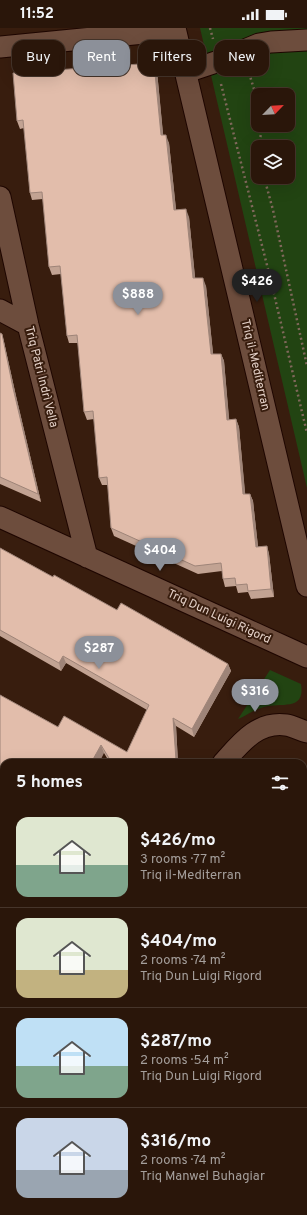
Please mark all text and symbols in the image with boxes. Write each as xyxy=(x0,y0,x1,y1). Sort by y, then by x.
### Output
text: 11:52 xyxy=(20,5,54,24)
chip: Buy xyxy=(12,40,65,76)
chip: Rent xyxy=(73,40,130,76)
chip: Filters xyxy=(138,40,206,76)
chip: New xyxy=(214,40,269,76)
north arrow xyxy=(251,88,295,132)
map controls xyxy=(251,88,295,184)
button: layers xyxy=(251,140,295,184)
pin: $426 xyxy=(233,269,281,303)
text: $426 xyxy=(241,274,273,290)
pin: $888 xyxy=(114,282,162,316)
text: $888 xyxy=(122,287,154,303)
street label: Triq il-Mediterran xyxy=(237,318,273,412)
street label: Triq Patri Indrì Vella xyxy=(21,325,61,429)
pin: $404 xyxy=(136,538,184,572)
text: $404 xyxy=(143,543,177,559)
street label: Triq Dun Luigi Rigord xyxy=(165,586,273,648)
pin: $287 xyxy=(75,636,123,670)
text: $287 xyxy=(84,641,114,657)
pin: $316 xyxy=(231,679,279,713)
text: $316 xyxy=(241,684,269,700)
text: 5 homes xyxy=(16,772,83,794)
icon: filters xyxy=(269,772,291,794)
text: $426/mo xyxy=(140,830,216,852)
icon: home xyxy=(48,833,96,881)
text: 3 rooms · 77 m² xyxy=(140,852,225,868)
text: Triq il-Mediterran xyxy=(140,868,241,884)
text: $404/mo xyxy=(140,931,217,953)
icon: home xyxy=(48,934,96,982)
text: 2 rooms · 74 m² xyxy=(140,953,225,969)
text: Triq Dun Luigi Rigord xyxy=(140,969,262,985)
text: $287/mo xyxy=(140,1031,212,1053)
icon: home xyxy=(48,1034,96,1082)
text: 2 rooms · 54 m² xyxy=(140,1053,229,1069)
text: Triq Dun Luigi Rigord xyxy=(140,1069,262,1085)
text: $316/mo xyxy=(140,1131,211,1153)
icon: home xyxy=(48,1134,96,1182)
text: 2 rooms · 74 m² xyxy=(140,1153,225,1169)
text: Triq Manwel Buhagiar xyxy=(140,1169,265,1185)

